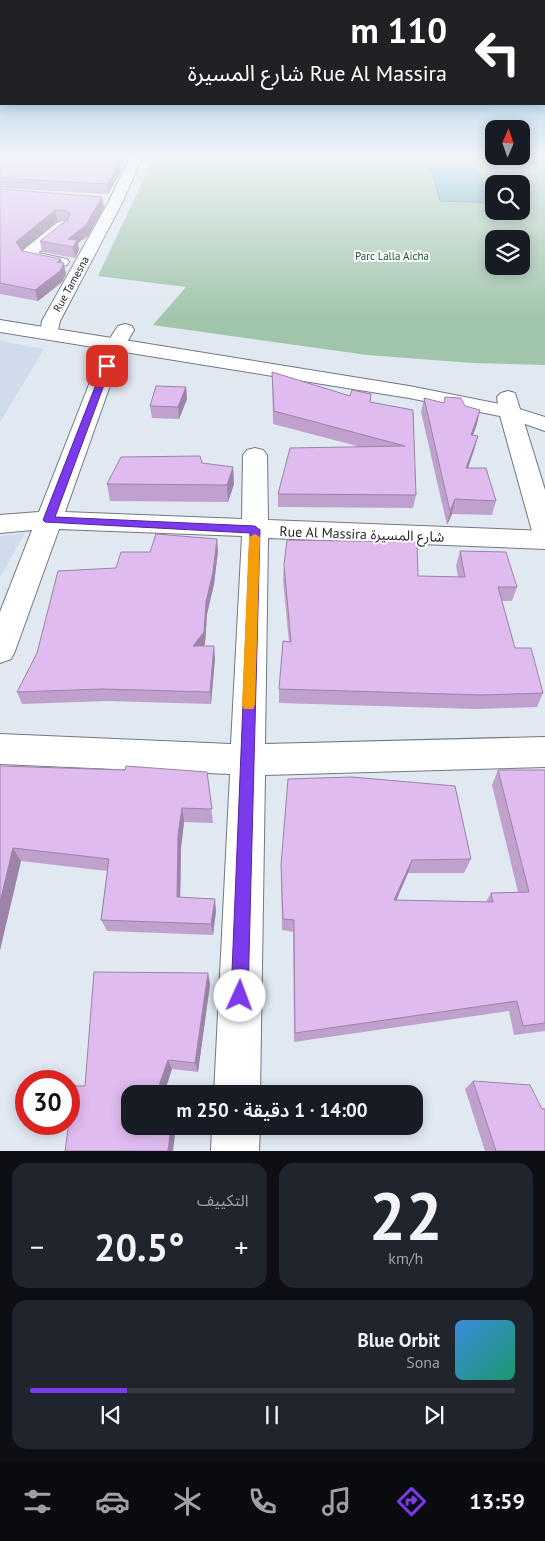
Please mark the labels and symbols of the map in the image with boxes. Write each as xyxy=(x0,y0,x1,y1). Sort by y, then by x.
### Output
north arrow xyxy=(485,120,530,165)
park label: Parc Lalla Aicha xyxy=(355,249,429,263)
street label: Rue Tamesna xyxy=(50,254,92,314)
pin xyxy=(86,345,128,387)
street label: Rue Al Massira شارع المسيرة xyxy=(279,522,445,548)
position arrow xyxy=(213,969,265,1021)
speed limit sign: 30 xyxy=(15,1070,80,1135)

